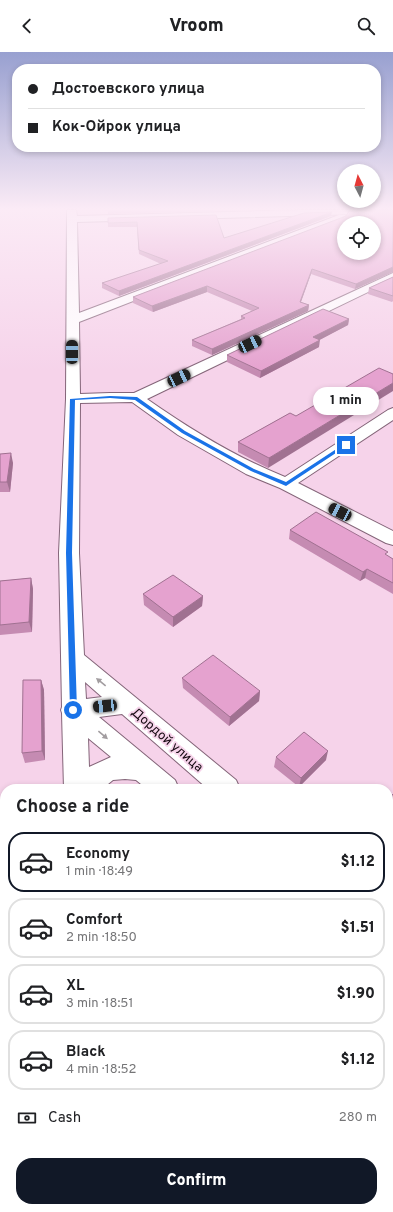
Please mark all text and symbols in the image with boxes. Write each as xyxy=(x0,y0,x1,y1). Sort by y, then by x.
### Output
icon: back xyxy=(16,15,38,37)
text: Vroom xyxy=(169,15,224,38)
icon: search xyxy=(355,15,377,37)
text: Достоевского улица xyxy=(52,80,205,99)
text: Кок-Ойрок улица xyxy=(52,118,181,137)
north arrow xyxy=(337,164,381,208)
map controls xyxy=(337,164,381,260)
button: locate xyxy=(337,216,381,260)
car xyxy=(237,333,263,355)
car xyxy=(66,340,78,364)
car xyxy=(166,367,192,389)
callout: 1 min xyxy=(313,387,379,415)
text: 1 min xyxy=(330,393,362,409)
route end xyxy=(337,436,355,454)
car xyxy=(327,501,353,523)
one-way arrow xyxy=(96,678,106,687)
car xyxy=(92,699,118,713)
route start xyxy=(64,701,82,719)
street label: Дордой улица xyxy=(127,705,206,776)
one-way arrow xyxy=(98,730,109,739)
text: Choose a ride xyxy=(16,796,129,819)
icon: car xyxy=(18,844,54,880)
text: Economy xyxy=(66,845,130,864)
text: $1.12 xyxy=(341,853,375,872)
text: 1 min · 18:49 xyxy=(66,864,133,880)
icon: car xyxy=(18,910,54,946)
text: Comfort xyxy=(66,911,123,930)
text: $1.51 xyxy=(341,919,375,938)
text: 2 min · 18:50 xyxy=(66,930,137,946)
icon: car xyxy=(18,976,54,1012)
text: XL xyxy=(66,977,84,996)
text: $1.90 xyxy=(337,985,375,1004)
text: 3 min · 18:51 xyxy=(66,996,133,1012)
icon: car xyxy=(18,1042,54,1078)
text: Black xyxy=(66,1043,106,1062)
text: $1.12 xyxy=(341,1051,375,1070)
text: 4 min · 18:52 xyxy=(66,1062,137,1078)
icon: cash xyxy=(16,1107,38,1129)
text: Cash xyxy=(48,1109,81,1128)
text: 280 m xyxy=(339,1110,377,1126)
button: Confirm xyxy=(16,1158,377,1204)

